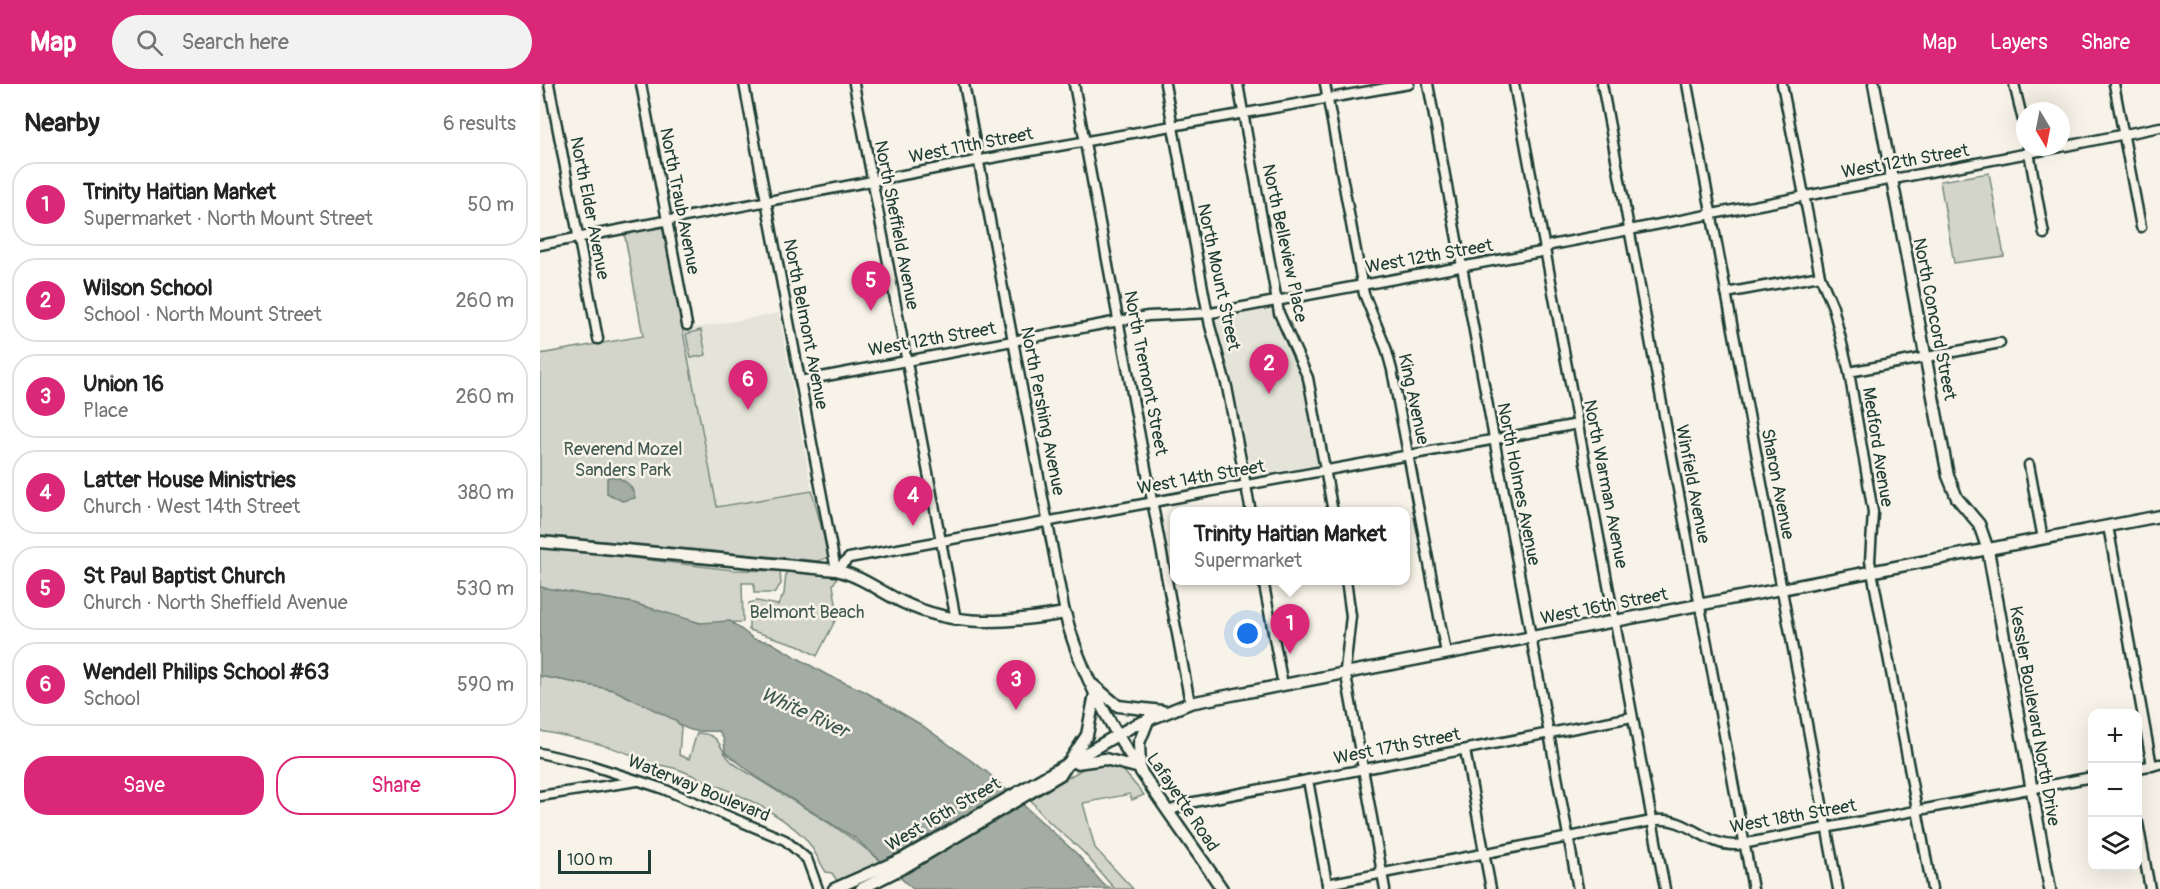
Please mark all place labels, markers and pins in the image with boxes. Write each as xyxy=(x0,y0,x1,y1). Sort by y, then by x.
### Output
pin: 5 xyxy=(852,262,890,311)
pin: 2 xyxy=(1250,344,1288,394)
pin: 6 xyxy=(728,360,768,410)
pin: 4 xyxy=(894,476,932,526)
pin: 1 xyxy=(1270,604,1310,654)
pin: 3 xyxy=(996,660,1036,710)

